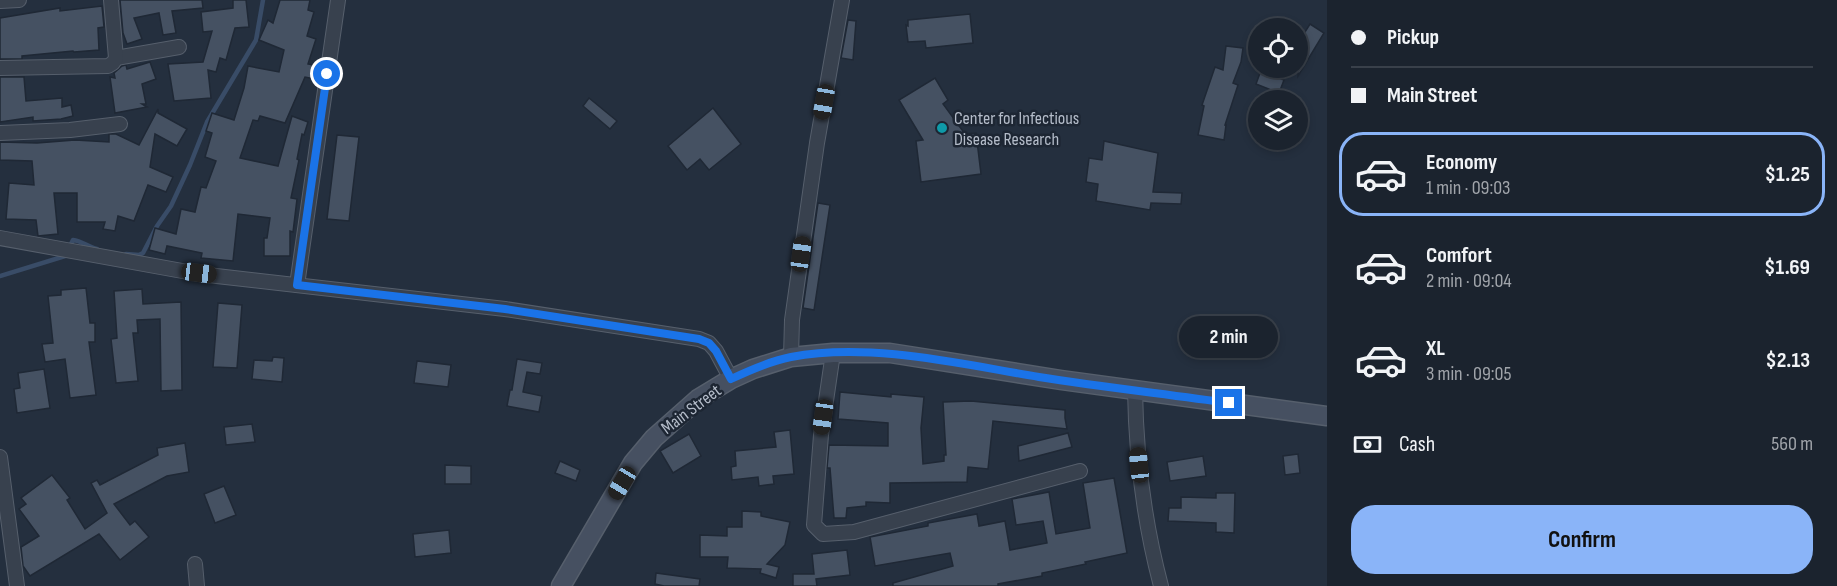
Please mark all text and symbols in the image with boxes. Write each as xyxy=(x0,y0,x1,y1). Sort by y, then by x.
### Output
map controls xyxy=(1248,18,1308,150)
button: locate xyxy=(1248,18,1308,78)
text: Pickup xyxy=(1387,24,1439,51)
route start xyxy=(313,60,340,87)
text: Main Street xyxy=(1387,82,1477,109)
car xyxy=(812,83,836,121)
button: layers xyxy=(1248,90,1308,150)
place label: Center for Infectious Disease Research xyxy=(954,108,1079,150)
marker: Center for Infectious Disease Research xyxy=(935,121,949,135)
icon: car xyxy=(1354,147,1408,201)
text: Economy xyxy=(1426,149,1497,176)
text: $1.25 xyxy=(1765,161,1810,188)
text: 1 min · 09:03 xyxy=(1426,176,1510,200)
car xyxy=(790,235,812,273)
icon: car xyxy=(1354,240,1408,294)
text: Comfort xyxy=(1426,242,1492,269)
text: $1.69 xyxy=(1764,254,1810,281)
car xyxy=(180,262,218,284)
text: 2 min · 09:04 xyxy=(1426,269,1512,293)
callout: 2 min xyxy=(1180,316,1278,358)
text: 2 min xyxy=(1209,325,1248,349)
icon: car xyxy=(1354,333,1408,387)
text: XL xyxy=(1426,335,1445,362)
text: $2.13 xyxy=(1765,347,1810,374)
text: 3 min · 09:05 xyxy=(1426,362,1512,386)
street label: Main Street xyxy=(657,380,726,439)
route end xyxy=(1215,389,1242,416)
car xyxy=(812,398,834,436)
icon: cash xyxy=(1351,428,1384,461)
text: Cash xyxy=(1399,431,1435,458)
text: 560 m xyxy=(1771,432,1813,456)
car xyxy=(1128,446,1150,484)
car xyxy=(605,463,639,503)
button: Confirm xyxy=(1351,505,1813,574)

